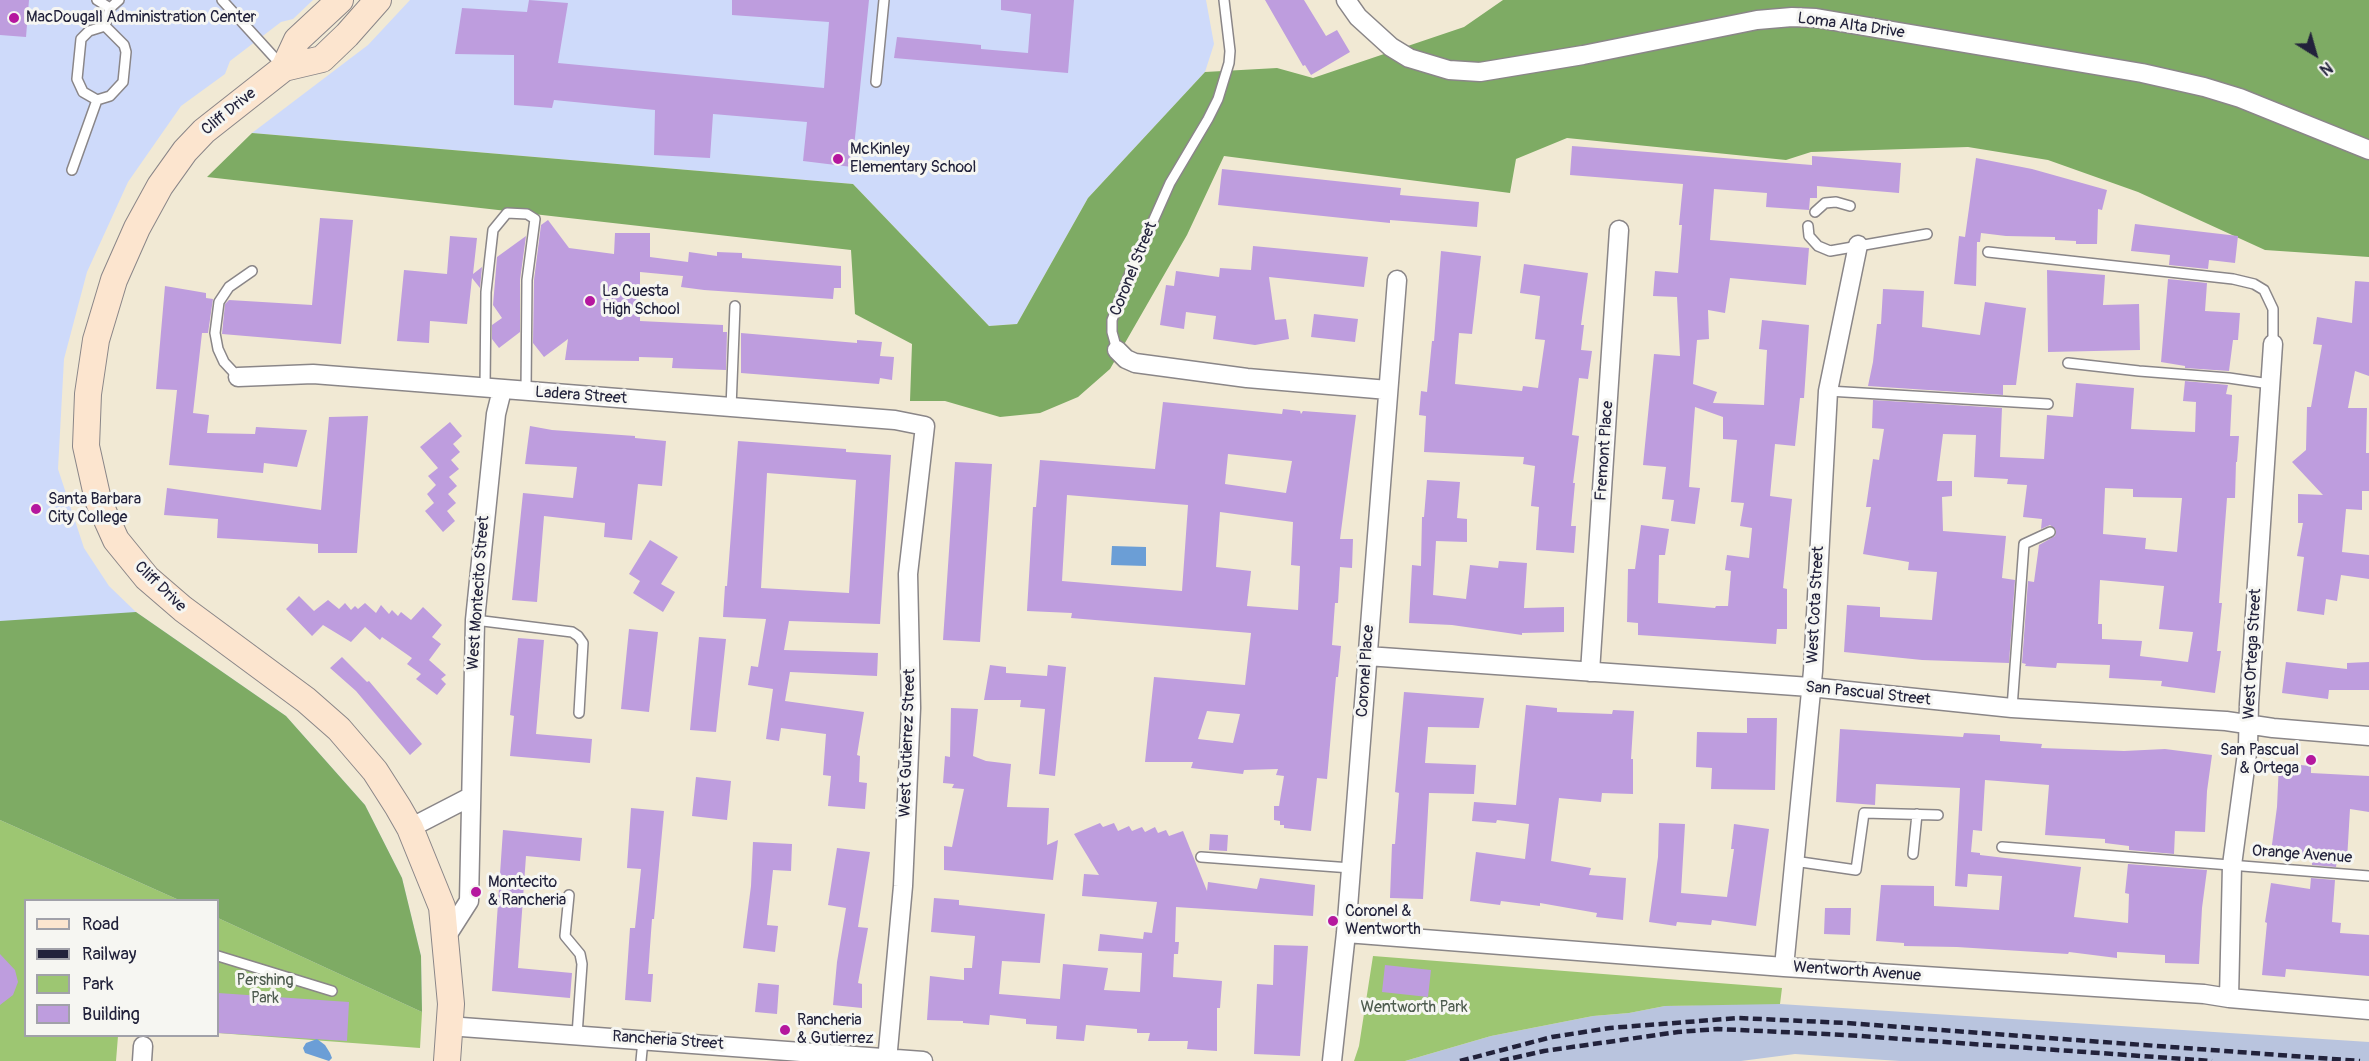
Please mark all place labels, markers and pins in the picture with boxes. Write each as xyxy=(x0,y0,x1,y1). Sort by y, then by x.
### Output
place label: MacDougall Administration Center xyxy=(26,8,256,28)
marker: MacDougall Administration Center xyxy=(7,11,21,25)
place label: McKinley Elementary School xyxy=(850,140,976,178)
marker: McKinley Elementary School xyxy=(831,152,845,166)
place label: La Cuesta High School xyxy=(602,282,680,320)
marker: La Cuesta High School xyxy=(583,294,597,308)
place label: Santa Barbara City College xyxy=(48,490,141,528)
marker: Santa Barbara City College xyxy=(29,502,43,516)
place label: San Pascual & Ortega xyxy=(2220,741,2299,779)
marker: San Pascual & Ortega xyxy=(2304,753,2318,767)
place label: Montecito & Rancheria xyxy=(488,873,566,911)
marker: Montecito & Rancheria xyxy=(469,885,483,899)
place label: Coronel & Wentworth xyxy=(1345,902,1421,940)
marker: Coronel & Wentworth xyxy=(1326,914,1340,928)
place label: Rancheria & Gutierrez xyxy=(797,1011,874,1049)
marker: Rancheria & Gutierrez xyxy=(778,1023,792,1037)

